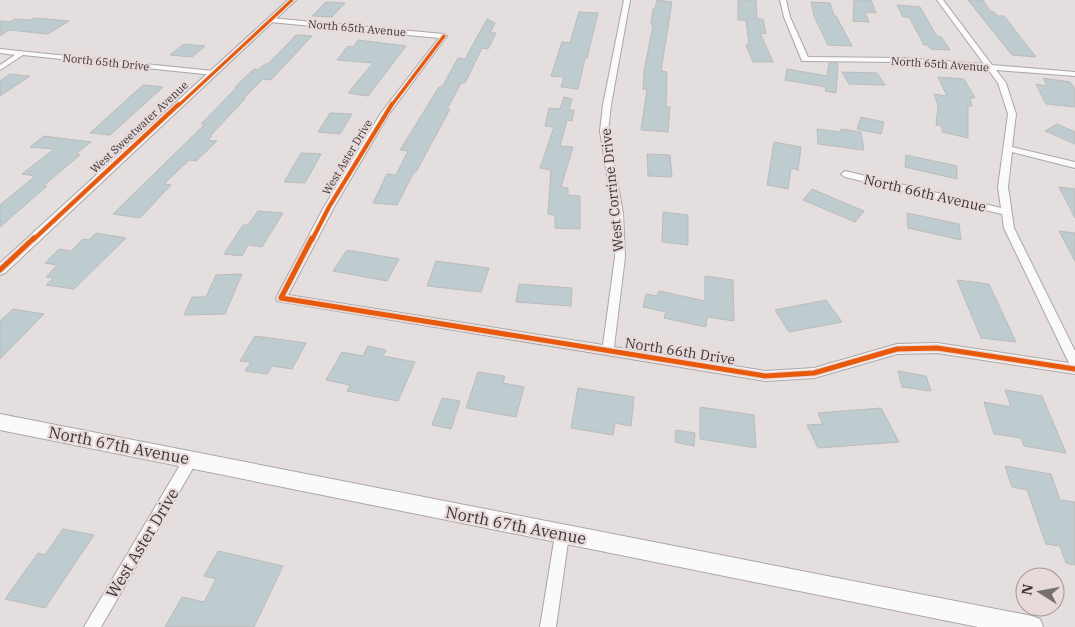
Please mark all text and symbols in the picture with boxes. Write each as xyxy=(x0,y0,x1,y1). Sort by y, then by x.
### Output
street label: North 65th Avenue xyxy=(307,17,407,39)
street label: North 65th Drive xyxy=(62,50,150,74)
street label: North 65th Avenue xyxy=(891,54,990,74)
street label: West Sweetwater Avenue xyxy=(87,78,191,176)
street label: West Aster Drive xyxy=(319,117,375,197)
street label: West Corrine Drive xyxy=(597,127,627,253)
street label: North 66th Avenue xyxy=(862,170,988,216)
street label: North 66th Drive xyxy=(624,333,736,369)
street label: North 67th Avenue xyxy=(47,422,191,468)
street label: West Aster Drive xyxy=(101,484,183,602)
street label: North 67th Avenue xyxy=(444,502,588,548)
north arrow xyxy=(1015,567,1065,617)
text: N xyxy=(1017,582,1037,597)

